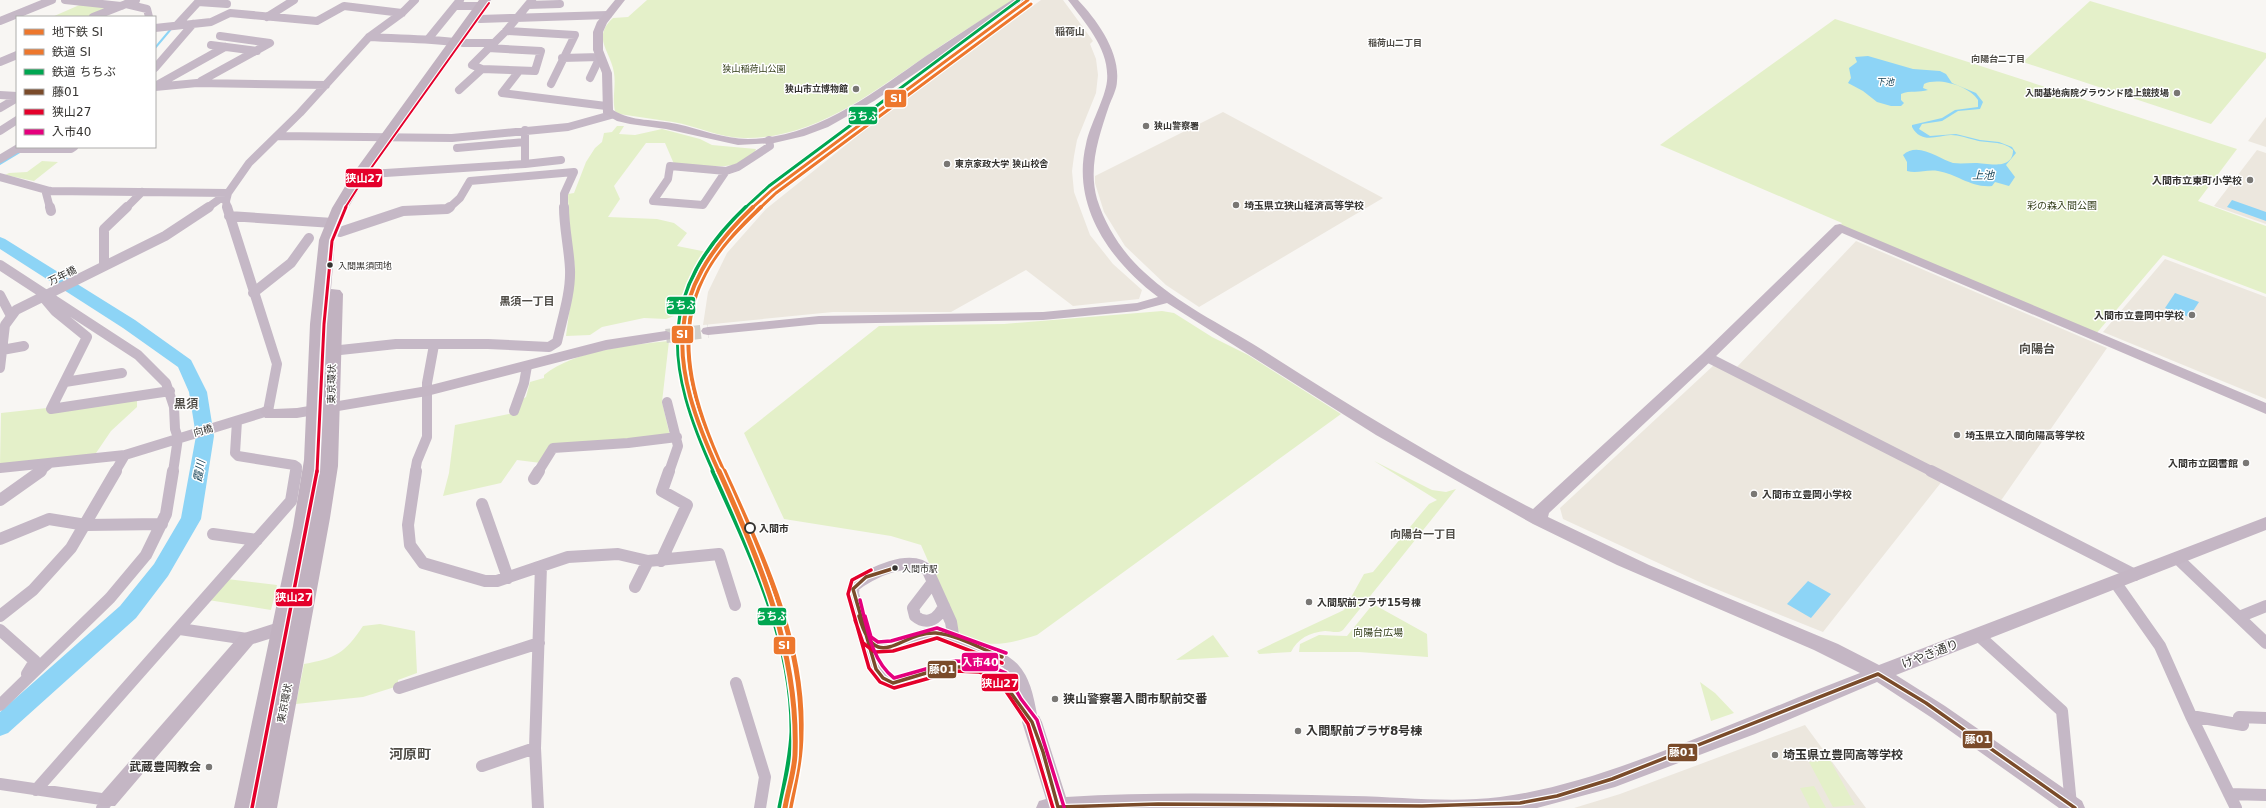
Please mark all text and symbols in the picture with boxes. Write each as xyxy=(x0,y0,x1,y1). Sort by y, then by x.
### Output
legend xyxy=(16,16,156,148)
text: 地下鉄 SI xyxy=(52,25,103,39)
district label: 稲荷山 xyxy=(1055,26,1085,37)
district label: 稲荷山二丁目 xyxy=(1368,38,1422,48)
text: 鉄道 SI xyxy=(52,45,91,59)
district label: 向陽台二丁目 xyxy=(1971,54,2025,64)
park label: 狭山稲荷山公園 xyxy=(722,64,786,74)
text: 鉄道 ちちぶ xyxy=(52,65,116,79)
water label: 下池 xyxy=(1876,77,1895,87)
place label: 狭山市立博物館 xyxy=(785,83,848,94)
marker: 狭山市立博物館 xyxy=(851,84,861,94)
text: 藤01 xyxy=(52,85,79,99)
place label: 入間基地病院グラウンド陸上競技場 xyxy=(2025,88,2169,98)
marker: 入間基地病院グラウンド陸上競技場 xyxy=(2172,88,2182,98)
line badge: SI xyxy=(884,89,907,108)
text: SI xyxy=(890,92,902,105)
text: 狭山27 xyxy=(52,105,91,119)
line badge: ちちぶ xyxy=(848,106,878,125)
text: ちちぶ xyxy=(847,110,880,123)
marker: 狭山警察署 xyxy=(1141,121,1151,131)
place label: 狭山警察署 xyxy=(1154,121,1199,131)
text: 入市40 xyxy=(52,125,91,139)
marker: 東京家政大学 狭山校舎 xyxy=(942,159,952,169)
place label: 東京家政大学 狭山校舎 xyxy=(955,159,1048,169)
line badge: 狭山27 xyxy=(345,168,383,188)
water label: 上池 xyxy=(1972,169,1995,182)
text: 狭山27 xyxy=(345,172,383,185)
place label: 入間市立東町小学校 xyxy=(2152,175,2242,186)
marker: 入間市立東町小学校 xyxy=(2245,175,2255,185)
marker: 埼玉県立狭山経済高等学校 xyxy=(1231,200,1241,210)
place label: 埼玉県立狭山経済高等学校 xyxy=(1244,200,1364,211)
park label: 彩の森入間公園 xyxy=(2027,200,2097,211)
marker: 入間黒須団地 xyxy=(325,260,335,270)
place label: 入間黒須団地 xyxy=(338,261,392,271)
street label: 万年橋 xyxy=(46,264,78,287)
district label: 黒須一丁目 xyxy=(500,295,555,308)
line badge: ちちぶ xyxy=(666,296,696,315)
text: ちちぶ xyxy=(665,299,698,312)
place label: 入間市立豊岡中学校 xyxy=(2094,310,2184,321)
marker: 入間市立豊岡中学校 xyxy=(2187,310,2197,320)
line badge: SI xyxy=(671,325,694,344)
text: SI xyxy=(676,328,688,341)
district label: 向陽台 xyxy=(2019,342,2055,356)
street label: 東京環状 xyxy=(326,364,337,404)
district label: 黒須 xyxy=(174,397,199,411)
street label: 向橋 xyxy=(192,422,214,439)
marker: 埼玉県立入間向陽高等学校 xyxy=(1952,430,1962,440)
place label: 埼玉県立入間向陽高等学校 xyxy=(1965,430,2085,441)
water label: 霞川 xyxy=(191,458,208,483)
place label: 入間市立図書館 xyxy=(2168,458,2238,469)
marker: 入間市立図書館 xyxy=(2241,458,2251,468)
marker: 入間市立豊岡小学校 xyxy=(1749,489,1759,499)
place label: 入間市立豊岡小学校 xyxy=(1762,489,1852,500)
marker: 入間市 xyxy=(744,522,756,534)
place label: 入間市 xyxy=(759,523,789,534)
district label: 向陽台一丁目 xyxy=(1390,528,1456,541)
marker: 入間市駅 xyxy=(890,563,900,573)
place label: 入間市駅 xyxy=(902,564,938,574)
line badge: 狭山27 xyxy=(275,588,313,607)
text: 狭山27 xyxy=(275,591,313,604)
marker: 入間駅前プラザ15号棟 xyxy=(1304,597,1314,607)
place label: 入間駅前プラザ15号棟 xyxy=(1317,597,1421,608)
line badge: ちちぶ xyxy=(757,607,787,626)
text: ちちぶ xyxy=(756,610,789,623)
park label: 向陽台広場 xyxy=(1353,627,1403,638)
line badge: SI xyxy=(773,636,796,655)
street label: けやき通り xyxy=(1899,637,1961,671)
text: SI xyxy=(778,639,790,652)
line badge: 入市40 xyxy=(961,652,999,672)
text: 入市40 xyxy=(961,656,999,669)
line badge: 藤01 xyxy=(927,660,957,679)
text: 藤01 xyxy=(929,663,955,676)
line badge: 狭山27 xyxy=(981,673,1019,692)
text: 狭山27 xyxy=(981,677,1019,690)
street label: 東京環状 xyxy=(275,682,294,724)
place label: 狭山警察署入間市駅前交番 xyxy=(1063,692,1208,706)
marker: 狭山警察署入間市駅前交番 xyxy=(1050,694,1060,704)
place label: 入間駅前プラザ8号棟 xyxy=(1306,724,1422,738)
marker: 入間駅前プラザ8号棟 xyxy=(1293,726,1303,736)
line badge: 藤01 xyxy=(1962,730,1993,749)
text: 藤01 xyxy=(1965,733,1991,746)
line badge: 藤01 xyxy=(1667,743,1698,762)
district label: 河原町 xyxy=(389,746,431,762)
text: 藤01 xyxy=(1669,746,1695,759)
place label: 埼玉県立豊岡高等学校 xyxy=(1783,748,1903,762)
marker: 埼玉県立豊岡高等学校 xyxy=(1770,750,1780,760)
place label: 武蔵豊岡教会 xyxy=(129,760,201,774)
marker: 武蔵豊岡教会 xyxy=(204,762,214,772)

